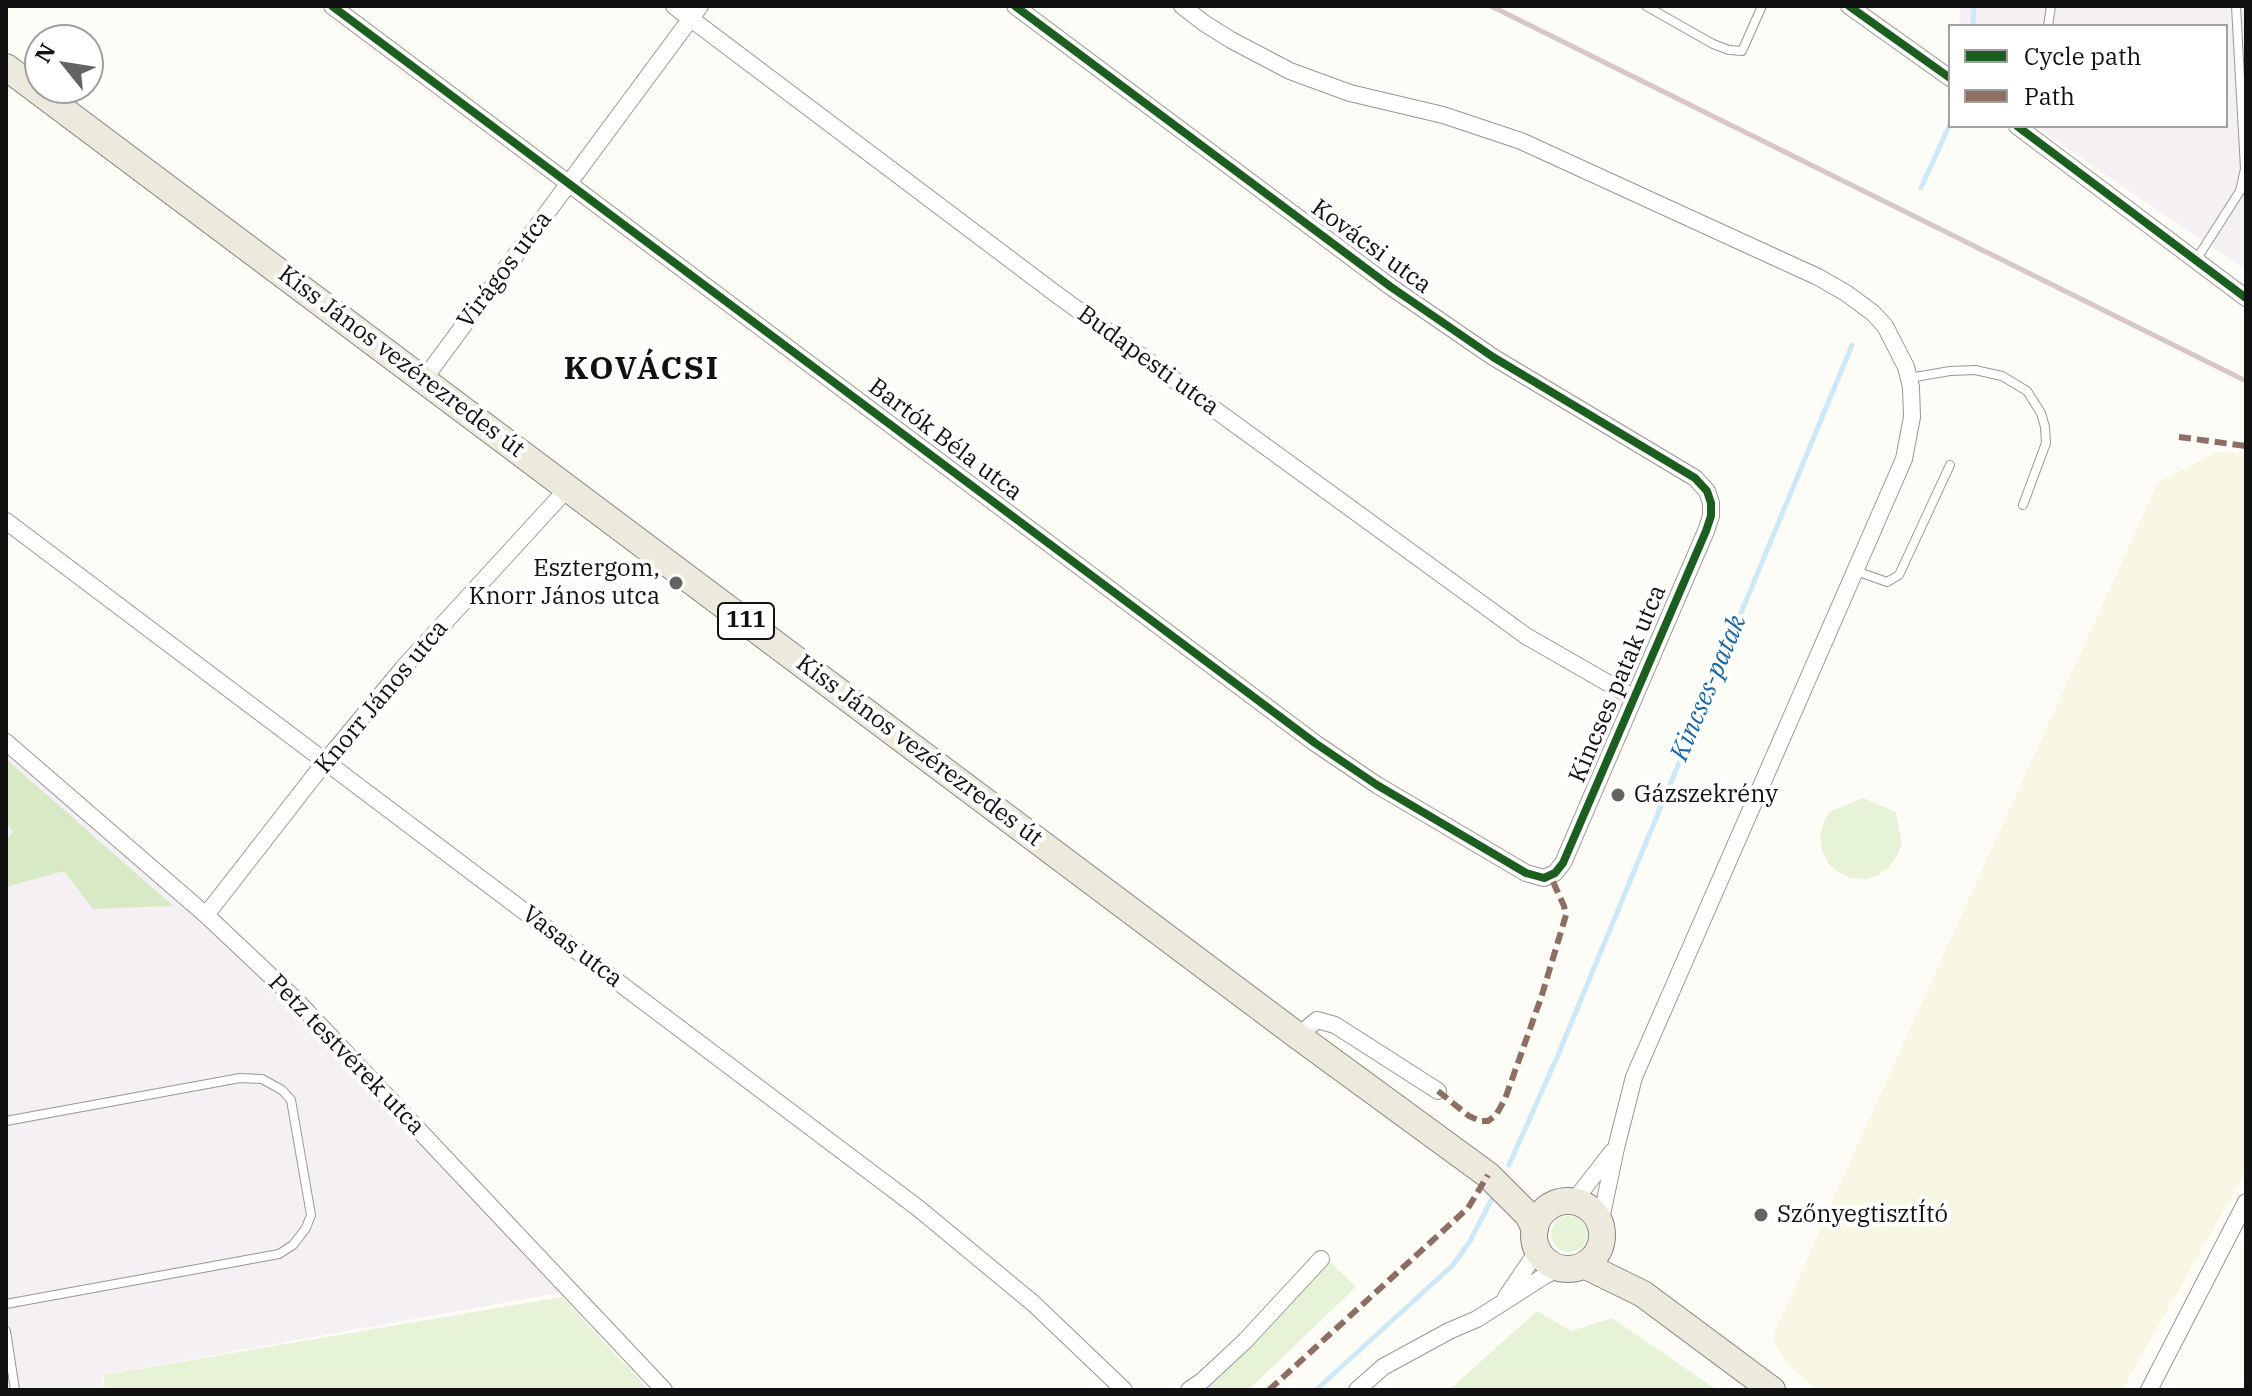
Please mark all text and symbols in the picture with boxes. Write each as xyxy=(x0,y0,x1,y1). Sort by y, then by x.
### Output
north arrow xyxy=(24,24,104,104)
legend xyxy=(1948,24,2228,128)
text: N xyxy=(28,38,61,68)
text: Cycle path xyxy=(2024,40,2141,72)
text: Path xyxy=(2024,80,2075,112)
street label: Kovácsi utca xyxy=(1305,194,1437,300)
street label: Virágos utca xyxy=(452,206,558,334)
street label: Kiss János vezérezredes út xyxy=(272,260,530,464)
street label: Budapesti utca xyxy=(1072,300,1224,422)
district label: KOVÁCSI xyxy=(564,351,720,389)
street label: Bartók Béla utca xyxy=(862,373,1028,507)
place label: Esztergom, Knorr János utca xyxy=(469,555,660,611)
marker: Esztergom, Knorr János utca xyxy=(667,574,685,592)
street label: Kincses patak utca xyxy=(1563,581,1673,787)
road number: 111 xyxy=(718,603,774,639)
water label: Kincses-patak xyxy=(1664,610,1754,766)
street label: Knorr János utca xyxy=(309,614,455,780)
street label: Kiss János vezérezredes út xyxy=(790,649,1048,853)
place label: Gázszekrény xyxy=(1634,781,1778,809)
marker: Gázszekrény xyxy=(1609,786,1627,804)
street label: Vasas utca xyxy=(516,900,628,994)
street label: Petz testvérek utca xyxy=(262,969,430,1141)
place label: SzőnyegtisztÍtó xyxy=(1777,1201,1948,1229)
marker: SzőnyegtisztÍtó xyxy=(1752,1206,1770,1224)

